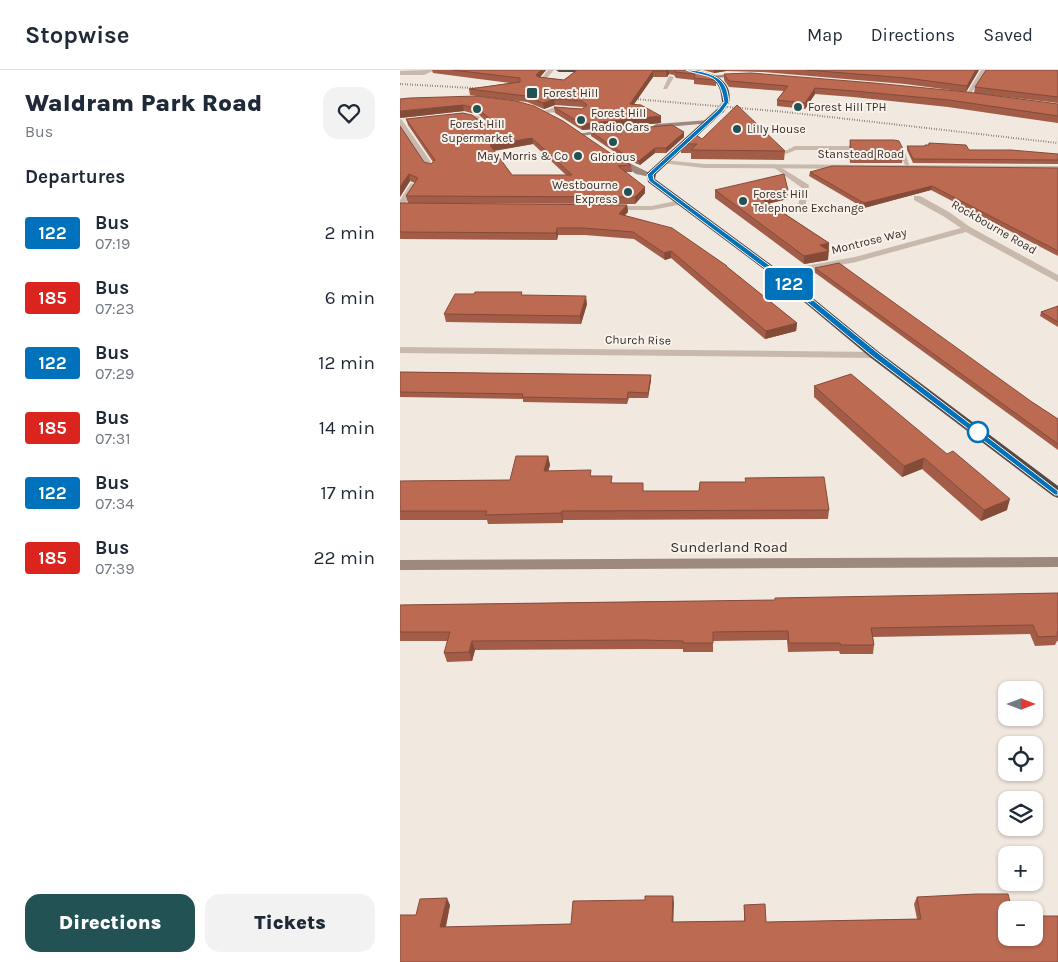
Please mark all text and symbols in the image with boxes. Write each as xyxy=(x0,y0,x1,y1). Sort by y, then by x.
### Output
text: Stopwise xyxy=(25,21,129,49)
text: Map xyxy=(807,24,843,46)
text: Directions xyxy=(871,24,955,46)
text: Saved xyxy=(983,24,1033,46)
marker: Forest Hill xyxy=(525,86,539,100)
place label: Forest Hill xyxy=(543,86,598,100)
button: heart xyxy=(323,87,375,139)
text: Waldram Park Road xyxy=(25,89,262,117)
place label: Forest Hill TPH xyxy=(808,100,887,114)
marker: Forest Hill TPH xyxy=(792,101,804,113)
marker: Forest Hill Supermarket xyxy=(471,103,483,115)
place label: Forest Hill Radio Cars xyxy=(591,106,650,134)
marker: Forest Hill Radio Cars xyxy=(575,114,587,126)
place label: Forest Hill Supermarket xyxy=(441,117,513,145)
text: Bus xyxy=(25,122,53,141)
place label: Lilly House xyxy=(747,122,806,136)
marker: Lilly House xyxy=(731,123,743,135)
marker: Glorious xyxy=(607,136,619,148)
street label: Stanstead Road xyxy=(818,147,904,161)
place label: May Morris & Co xyxy=(477,149,568,163)
marker: May Morris & Co xyxy=(572,150,584,162)
place label: Glorious xyxy=(590,150,636,164)
text: Departures xyxy=(25,166,125,188)
place label: Westbourne Express xyxy=(552,178,618,206)
marker: Westbourne Express xyxy=(622,186,634,198)
place label: Forest Hill Telephone Exchange xyxy=(753,187,864,215)
marker: Forest Hill Telephone Exchange xyxy=(737,195,749,207)
street label: Rockbourne Road xyxy=(949,197,1039,257)
text: Bus xyxy=(95,212,129,234)
text: 122 xyxy=(38,222,67,244)
text: 2 min xyxy=(325,222,375,244)
street label: Montrose Way xyxy=(830,225,909,257)
text: 07:19 xyxy=(95,234,130,253)
line badge: 122 xyxy=(760,268,818,300)
text: 122 xyxy=(775,273,803,295)
text: Bus xyxy=(95,277,129,299)
text: 185 xyxy=(38,287,67,309)
text: 6 min xyxy=(325,287,375,309)
text: 07:23 xyxy=(95,299,134,318)
street label: Church Rise xyxy=(605,332,671,348)
text: Bus xyxy=(95,342,129,364)
text: 122 xyxy=(38,352,67,374)
text: 12 min xyxy=(318,352,375,374)
text: 07:29 xyxy=(95,364,134,383)
text: Bus xyxy=(95,407,129,429)
text: 185 xyxy=(38,417,67,439)
text: 14 min xyxy=(319,417,375,439)
unlabelled marker xyxy=(967,421,989,443)
text: 07:31 xyxy=(95,429,130,448)
text: Bus xyxy=(95,472,129,494)
text: 122 xyxy=(38,482,67,504)
text: 17 min xyxy=(320,482,375,504)
text: 07:34 xyxy=(95,494,134,513)
text: Bus xyxy=(95,537,129,559)
street label: Sunderland Road xyxy=(670,538,788,556)
text: 185 xyxy=(38,547,67,569)
text: 22 min xyxy=(314,547,375,569)
text: 07:39 xyxy=(95,559,134,578)
north arrow xyxy=(998,681,1042,726)
map controls xyxy=(998,681,1043,946)
button: locate xyxy=(998,736,1043,781)
button: layers xyxy=(998,791,1043,836)
button: + xyxy=(998,846,1043,891)
button: Directions xyxy=(25,894,195,952)
button: Tickets xyxy=(205,894,375,952)
button: − xyxy=(998,901,1043,946)

